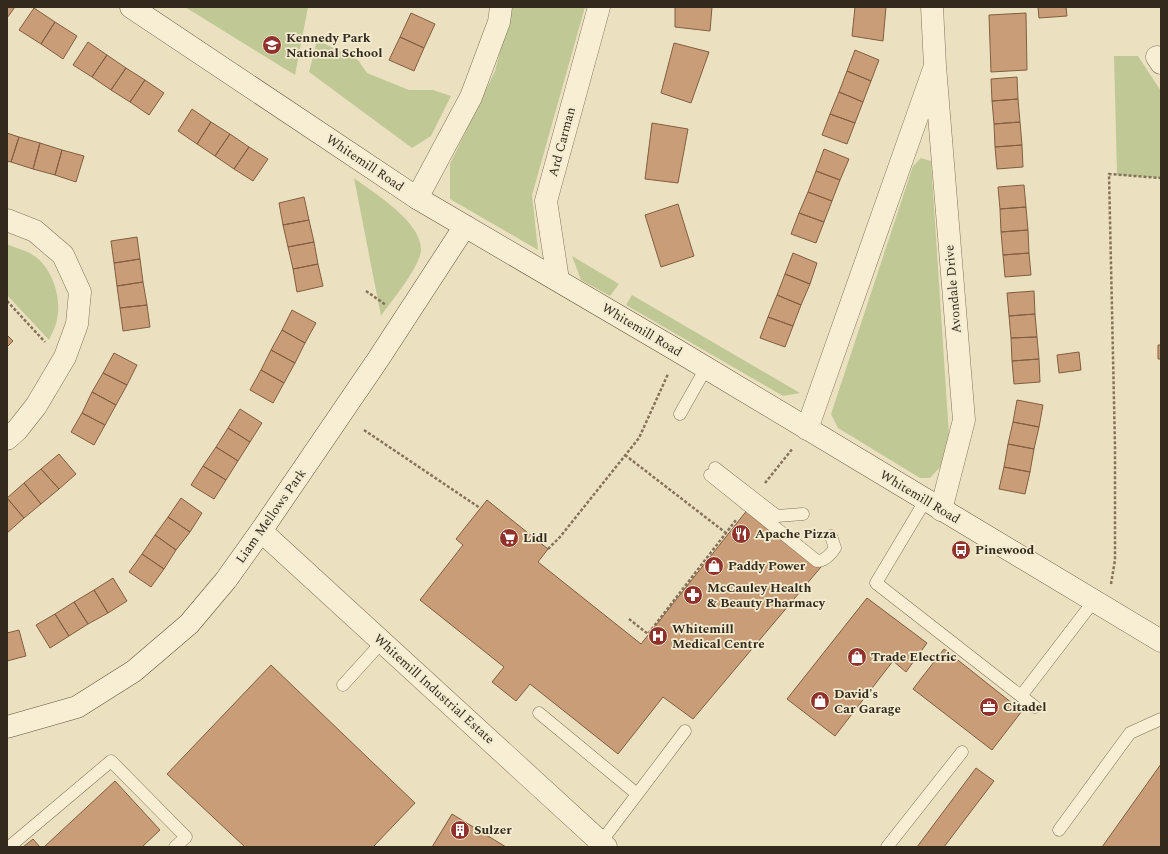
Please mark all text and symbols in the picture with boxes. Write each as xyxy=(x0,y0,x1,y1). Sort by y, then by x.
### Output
place label: Kennedy Park National School xyxy=(286,28,382,63)
school or university icon: Kennedy Park National School xyxy=(261,34,283,56)
street label: Ard Carman xyxy=(543,105,581,179)
street label: Whitemill Road xyxy=(322,129,408,197)
street label: Avondale Drive xyxy=(939,244,967,334)
street label: Whitemill Road xyxy=(598,298,686,362)
street label: Liam Mellows Park xyxy=(231,464,311,568)
street label: Whitemill Road xyxy=(876,465,964,529)
restaurant icon: Apache Pizza xyxy=(730,523,752,545)
place label: Apache Pizza xyxy=(755,524,837,544)
supermarket icon: Lidl xyxy=(498,527,520,549)
place label: Lidl xyxy=(523,528,548,548)
bus stop icon: Pinewood xyxy=(950,539,972,561)
place label: Pinewood xyxy=(975,540,1035,560)
shop icon: Paddy Power xyxy=(703,555,725,577)
place label: Paddy Power xyxy=(728,556,806,576)
place label: McCauley Health & Beauty Pharmacy xyxy=(707,578,826,613)
pharmacy icon: McCauley Health & Beauty Pharmacy xyxy=(682,584,704,606)
place label: Whitemill Medical Centre xyxy=(672,619,765,654)
hospital icon: Whitemill Medical Centre xyxy=(647,625,669,647)
street label: Whitemill Industrial Estate xyxy=(369,629,499,749)
shop icon: Trade Electric xyxy=(846,646,868,668)
place label: Trade Electric xyxy=(871,647,957,667)
place label: David's Car Garage xyxy=(834,684,901,719)
shop icon: David's Car Garage xyxy=(809,690,831,712)
office icon: Citadel xyxy=(978,696,1000,718)
place label: Citadel xyxy=(1003,697,1047,717)
building icon: Sulzer xyxy=(449,819,471,841)
place label: Sulzer xyxy=(474,820,512,840)

